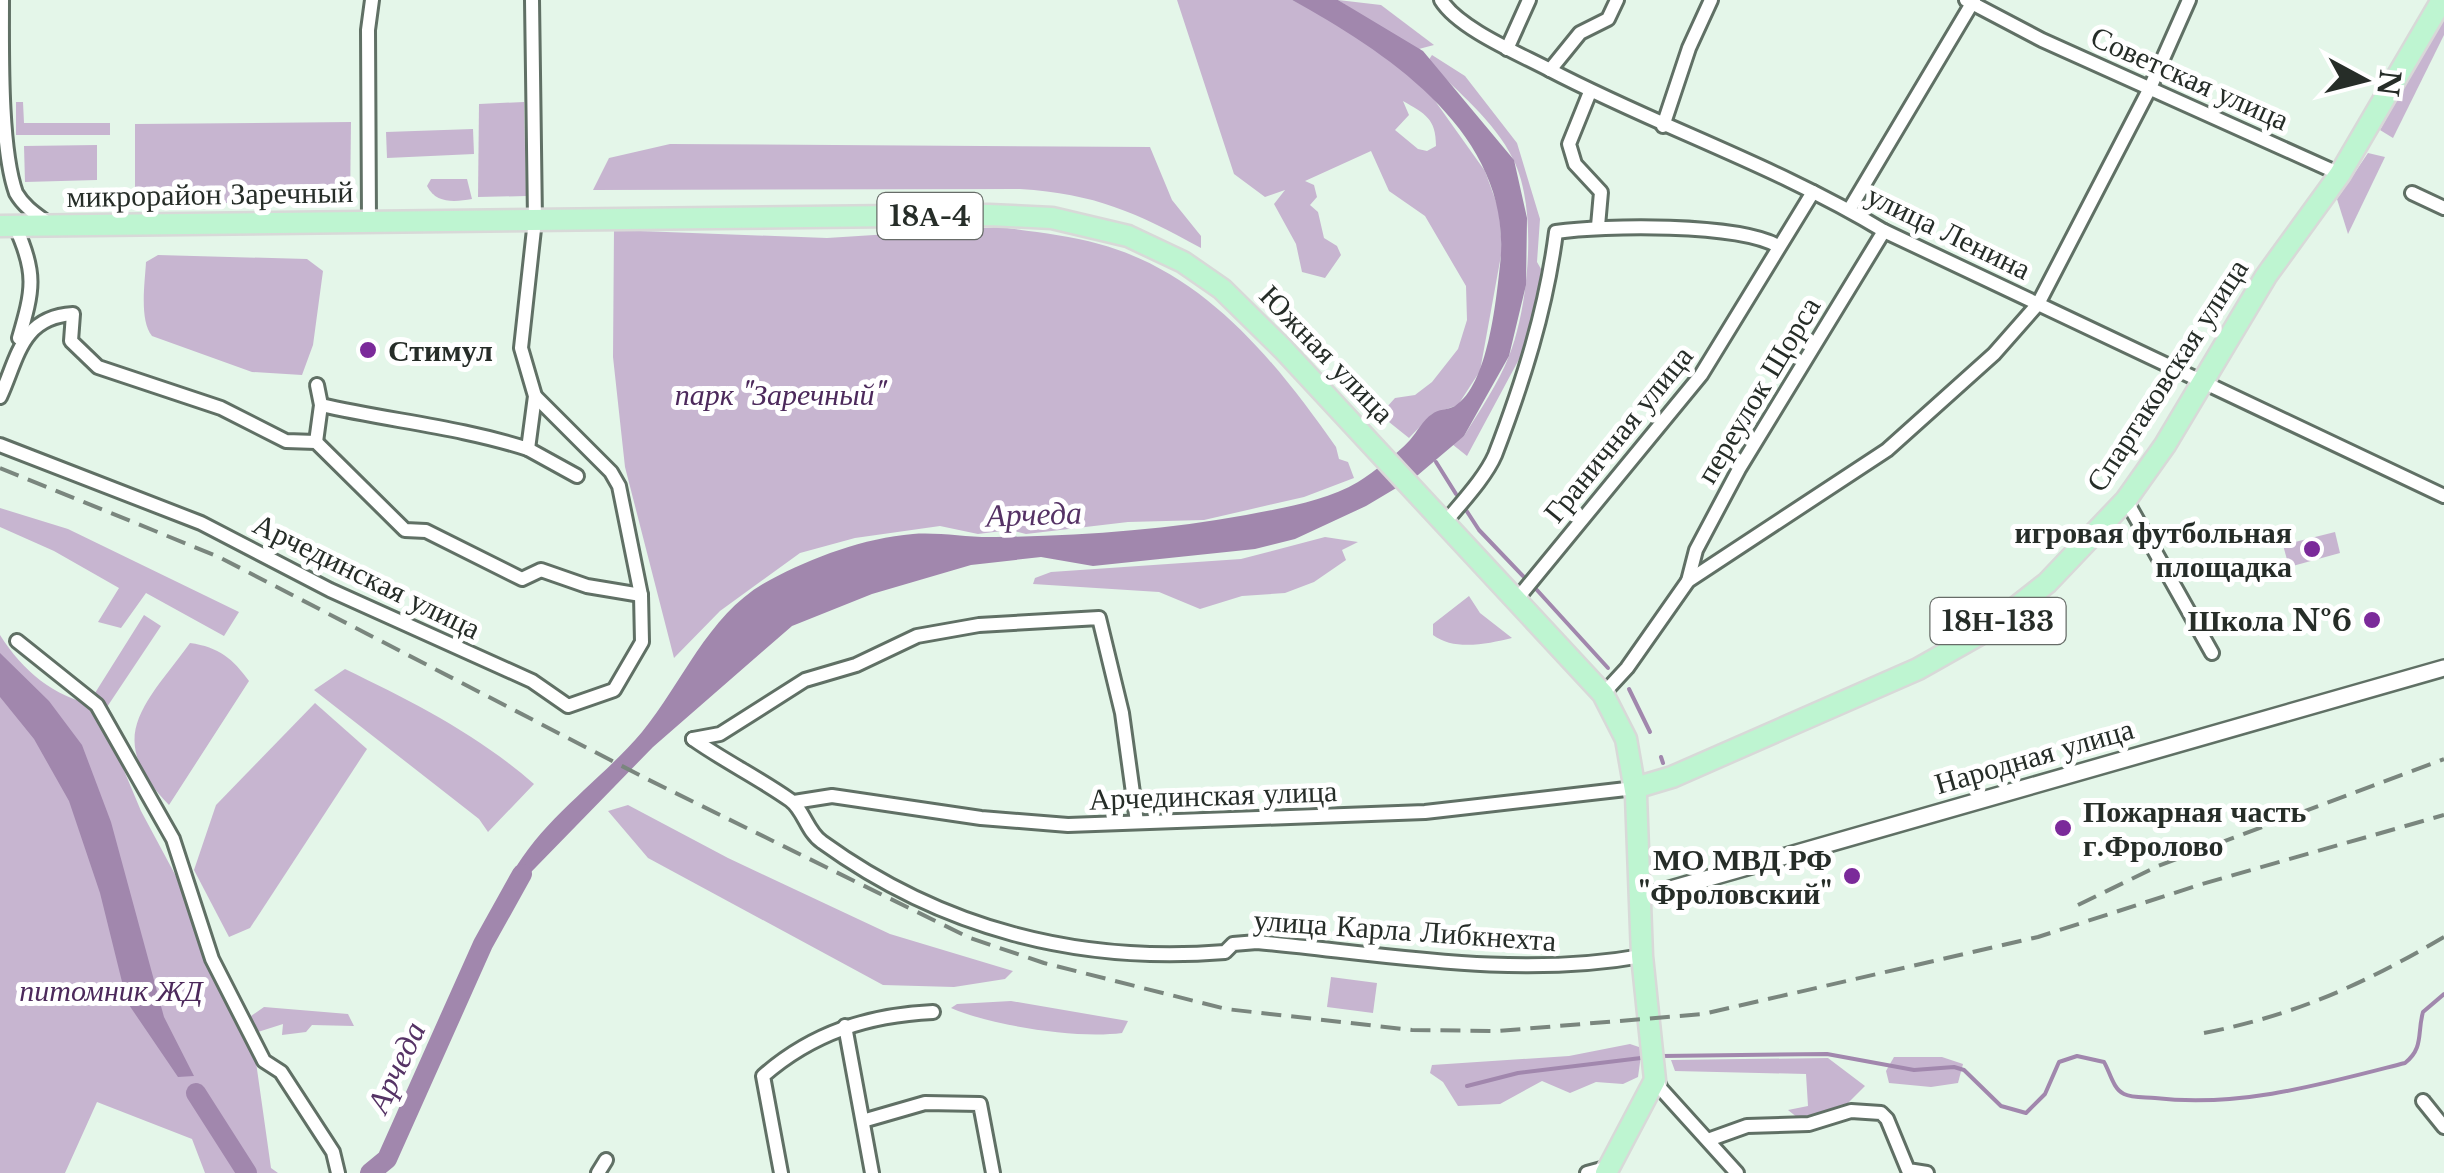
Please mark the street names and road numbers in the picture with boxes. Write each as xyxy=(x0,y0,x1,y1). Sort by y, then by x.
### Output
street label: Советская улица xyxy=(2085,18,2295,138)
street label: микрорайон Заречный xyxy=(66,173,354,215)
street label: улица Ленина xyxy=(1861,176,2037,288)
road number: 18А-4 xyxy=(878,193,982,239)
street label: Спартаковская улица xyxy=(2078,252,2256,498)
street label: Южная улица xyxy=(1252,277,1402,431)
street label: переулок Щорса xyxy=(1688,290,1828,490)
street label: Граничная улица xyxy=(1535,338,1701,530)
street label: Арчединская улица xyxy=(247,505,487,647)
road number: 18Н-133 xyxy=(1930,598,2066,644)
street label: Народная улица xyxy=(1930,710,2138,802)
street label: Арчединская улица xyxy=(1088,772,1338,818)
street label: улица Карла Либкнехта xyxy=(1252,901,1558,959)

